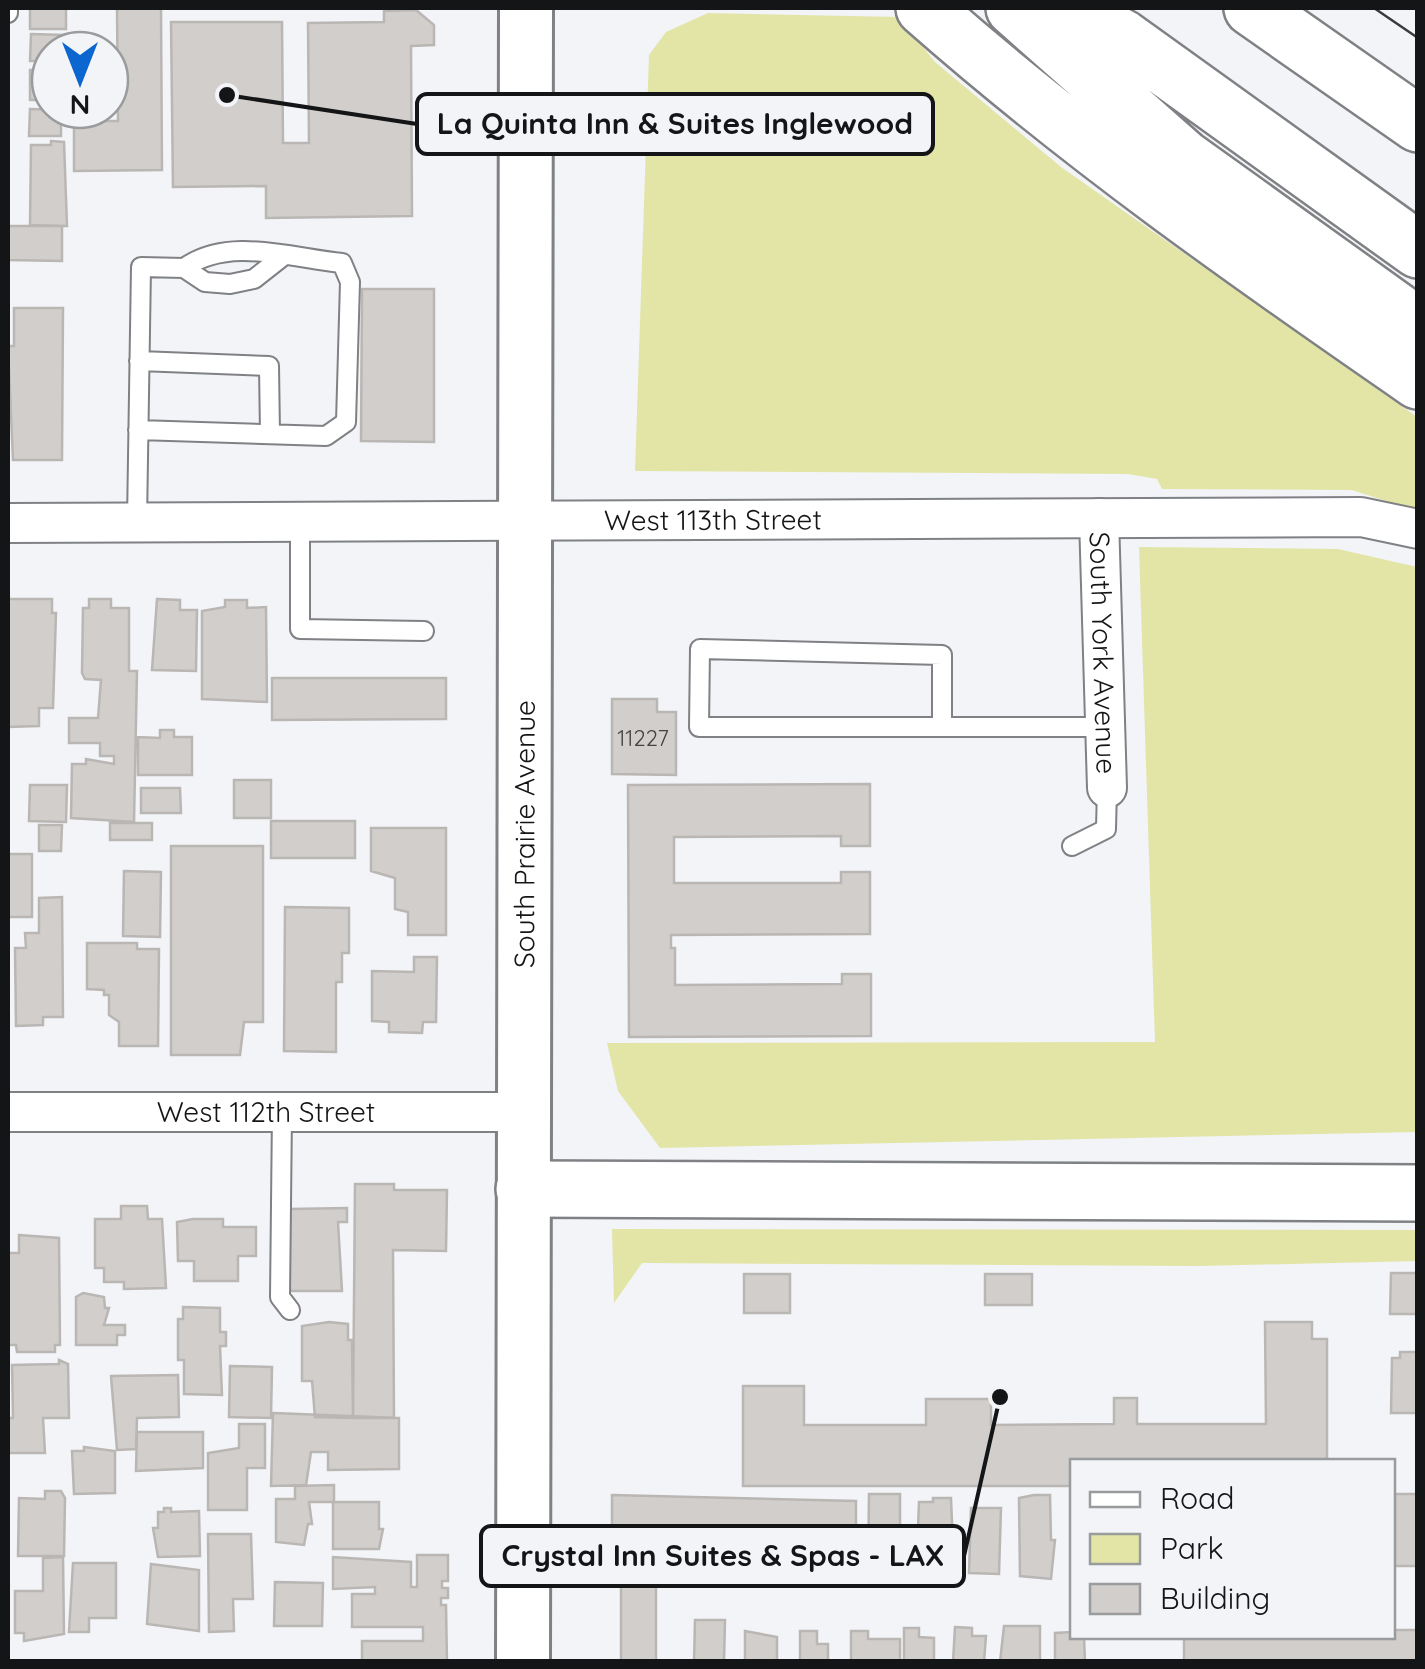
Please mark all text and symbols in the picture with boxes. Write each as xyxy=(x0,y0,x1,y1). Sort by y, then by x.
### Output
north arrow xyxy=(30,30,130,130)
text: N xyxy=(70,88,90,123)
callout: La Quinta Inn & Suites Inglewood xyxy=(417,94,933,154)
text: La Quinta Inn & Suites Inglewood xyxy=(437,104,913,142)
street label: West 113th Street xyxy=(604,501,822,537)
street label: South York Avenue xyxy=(1082,531,1125,775)
street label: South Prairie Avenue xyxy=(506,700,542,968)
house number: 11227 xyxy=(617,724,669,752)
street label: West 112th Street xyxy=(157,1094,375,1129)
legend xyxy=(1070,1459,1395,1639)
text: Road xyxy=(1160,1479,1234,1517)
callout: Crystal Inn Suites & Spas - LAX xyxy=(481,1526,964,1586)
text: Park xyxy=(1160,1529,1224,1567)
text: Crystal Inn Suites & Spas - LAX xyxy=(502,1536,944,1574)
text: Building xyxy=(1160,1579,1270,1617)

